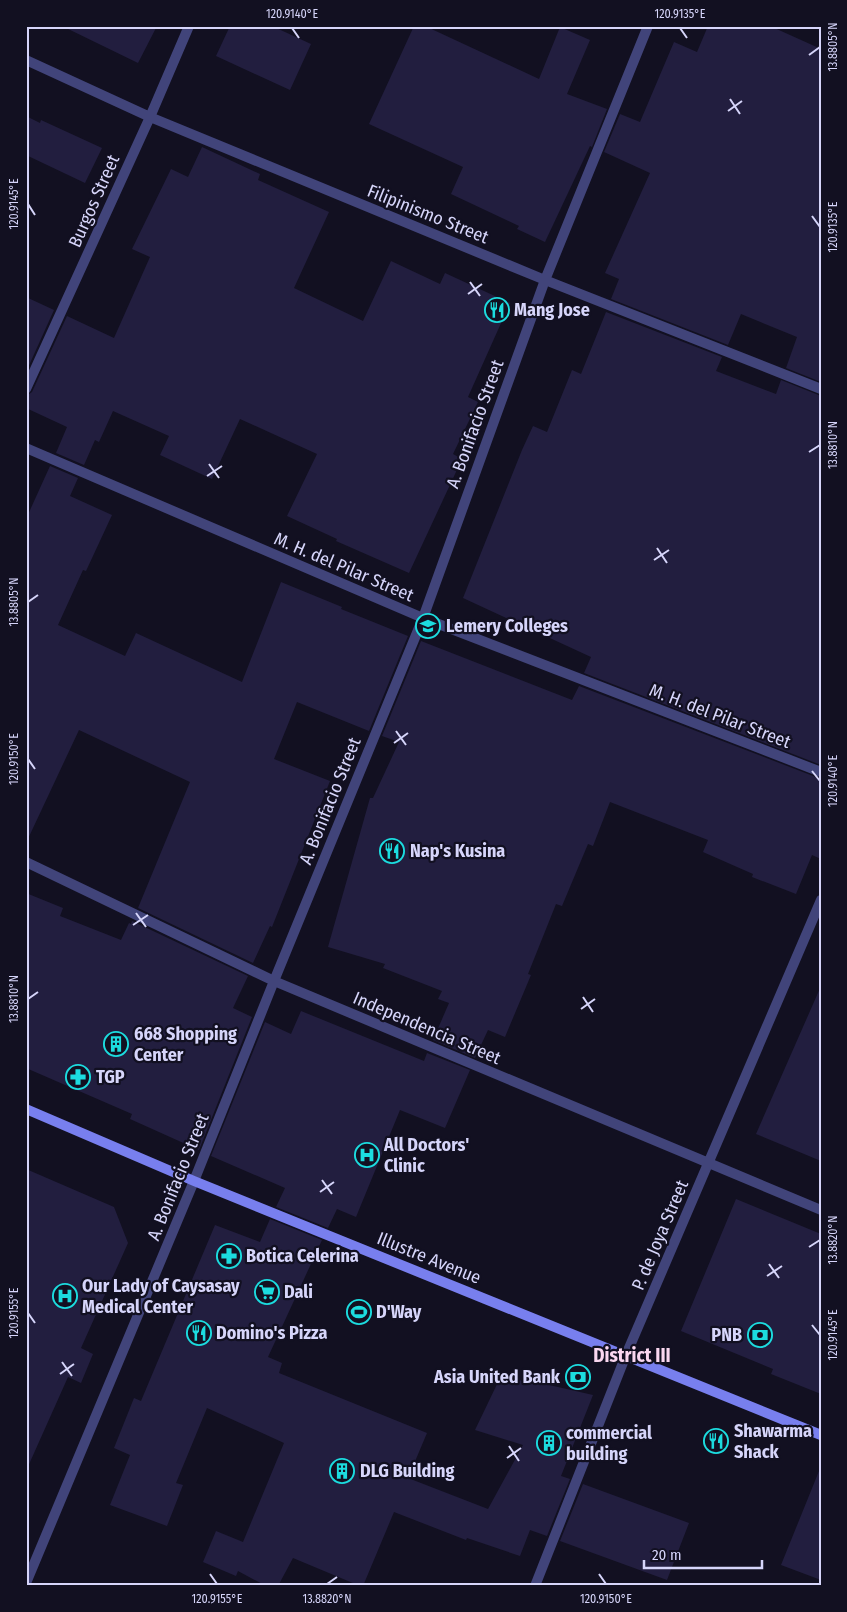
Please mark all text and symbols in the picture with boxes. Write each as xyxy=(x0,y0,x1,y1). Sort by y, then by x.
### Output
text: 120.9140°E xyxy=(266,7,318,21)
text: 120.9135°E xyxy=(655,7,706,21)
text: 13.8805°N xyxy=(826,22,840,72)
street label: Burgos Street xyxy=(64,151,124,251)
text: 120.9145°E xyxy=(7,178,21,230)
street label: Filipinismo Street xyxy=(364,180,492,248)
text: 120.9135°E xyxy=(826,201,840,252)
restaurant icon: Mang Jose xyxy=(484,297,510,323)
place label: Mang Jose xyxy=(514,299,590,321)
street label: A. Bonifacio Street xyxy=(442,357,508,491)
text: 13.8810°N xyxy=(826,421,840,469)
street label: M. H. del Pilar Street xyxy=(271,528,417,606)
text: 13.8805°N xyxy=(7,577,21,627)
school or university icon: Lemery Colleges xyxy=(415,613,441,639)
place label: Lemery Colleges xyxy=(446,615,568,637)
street label: M. H. del Pilar Street xyxy=(646,679,794,753)
text: 120.9150°E xyxy=(7,733,21,785)
street label: A. Bonifacio Street xyxy=(295,734,366,868)
text: 120.9140°E xyxy=(826,755,840,807)
restaurant icon: Nap's Kusina xyxy=(379,838,405,864)
place label: Nap's Kusina xyxy=(410,840,505,862)
text: 13.8810°N xyxy=(7,975,21,1023)
street label: Independencia Street xyxy=(350,987,504,1069)
place label: 668 Shopping Center xyxy=(134,1023,237,1066)
building icon: 668 Shopping Center xyxy=(103,1031,129,1057)
pharmacy icon: TGP xyxy=(65,1064,91,1090)
place label: TGP xyxy=(96,1066,125,1088)
street label: A. Bonifacio Street xyxy=(143,1110,214,1244)
place label: All Doctors' Clinic xyxy=(383,1134,469,1177)
hospital icon: All Doctors' Clinic xyxy=(354,1142,380,1168)
street label: P. de Joya Street xyxy=(627,1177,693,1293)
text: 13.8820°N xyxy=(826,1215,840,1265)
street label: Illustre Avenue xyxy=(374,1227,484,1289)
pharmacy icon: Botica Celerina xyxy=(216,1243,242,1269)
place label: Botica Celerina xyxy=(246,1245,359,1267)
place label: Our Lady of Caysasay Medical Center xyxy=(82,1275,240,1318)
supermarket icon: Dali xyxy=(254,1279,280,1305)
place label: Dali xyxy=(284,1281,313,1303)
hospital icon: Our Lady of Caysasay Medical Center xyxy=(52,1283,78,1309)
text: 120.9155°E xyxy=(7,1287,21,1338)
sports icon: D'Way xyxy=(346,1299,372,1325)
place label: D'Way xyxy=(376,1301,422,1323)
text: 120.9145°E xyxy=(826,1309,840,1361)
restaurant icon: Domino's Pizza xyxy=(186,1320,212,1346)
place label: Domino's Pizza xyxy=(216,1322,327,1344)
bank icon: PNB xyxy=(747,1322,773,1348)
place label: PNB xyxy=(711,1324,742,1346)
district label: District III xyxy=(593,1344,671,1367)
bank icon: Asia United Bank xyxy=(565,1364,591,1390)
place label: Asia United Bank xyxy=(433,1366,561,1388)
place label: Shawarma Shack xyxy=(734,1420,812,1463)
place label: commercial building xyxy=(566,1422,652,1465)
restaurant icon: Shawarma Shack xyxy=(703,1428,729,1454)
building icon: commercial building xyxy=(536,1430,562,1456)
building icon: DLG Building xyxy=(329,1458,355,1484)
place label: DLG Building xyxy=(360,1460,454,1482)
scale bar xyxy=(644,1537,762,1569)
text: 20 m xyxy=(652,1546,682,1564)
text: 120.9155°E xyxy=(192,1592,243,1606)
text: 13.8820°N xyxy=(302,1592,352,1606)
text: 120.9150°E xyxy=(580,1592,632,1606)

